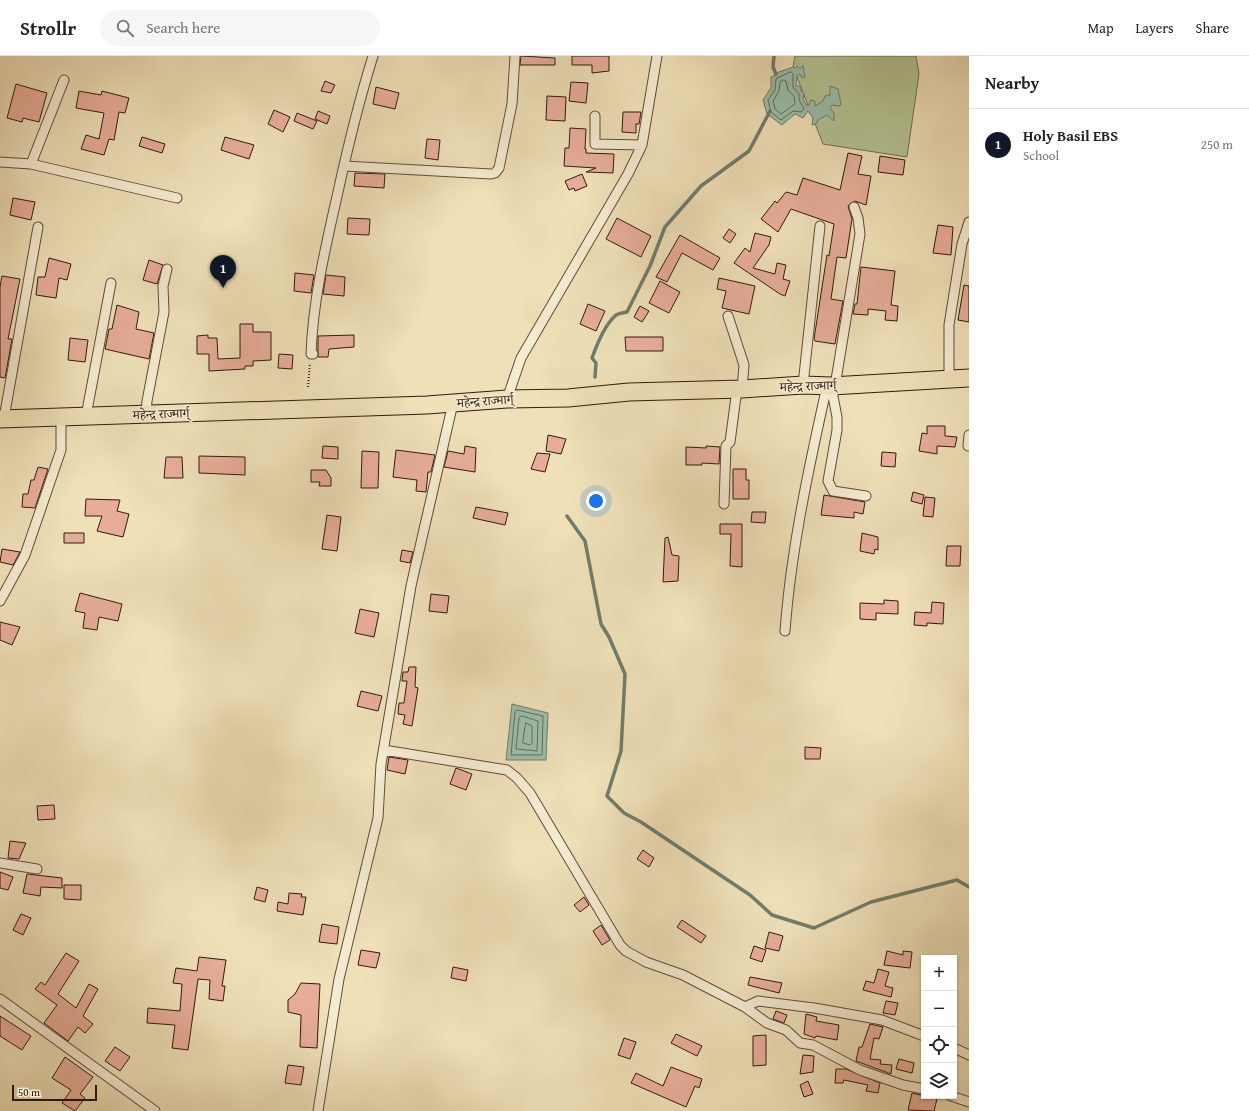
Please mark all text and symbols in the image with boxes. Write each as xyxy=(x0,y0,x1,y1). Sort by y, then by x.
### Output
search box xyxy=(100,10,380,46)
text: Strollr xyxy=(20,14,76,42)
icon: search xyxy=(114,17,136,39)
text: Search here xyxy=(146,17,220,38)
text: Map xyxy=(1088,18,1114,38)
text: Layers xyxy=(1136,18,1174,38)
text: Share xyxy=(1196,18,1229,38)
text: Nearby xyxy=(985,70,1039,95)
text: Holy Basil EBS xyxy=(1023,125,1118,146)
text: 1 xyxy=(995,135,1001,154)
text: 250 m xyxy=(1201,135,1233,154)
text: School xyxy=(1023,146,1059,165)
pin: 1 xyxy=(210,255,236,288)
street label: महेन्द्र राज्मार्ग् xyxy=(778,375,839,397)
street label: महेन्द्र राज्मार्ग् xyxy=(455,389,516,413)
street label: महेन्द्र राज्मार्ग् xyxy=(131,403,192,425)
your location xyxy=(586,491,606,511)
map controls xyxy=(921,955,957,1099)
button: + xyxy=(921,955,957,991)
button: − xyxy=(921,991,957,1027)
button: locate xyxy=(921,1027,957,1063)
button: layers xyxy=(921,1063,957,1099)
scale bar xyxy=(12,1083,97,1102)
text: 50 m xyxy=(18,1084,40,1100)

